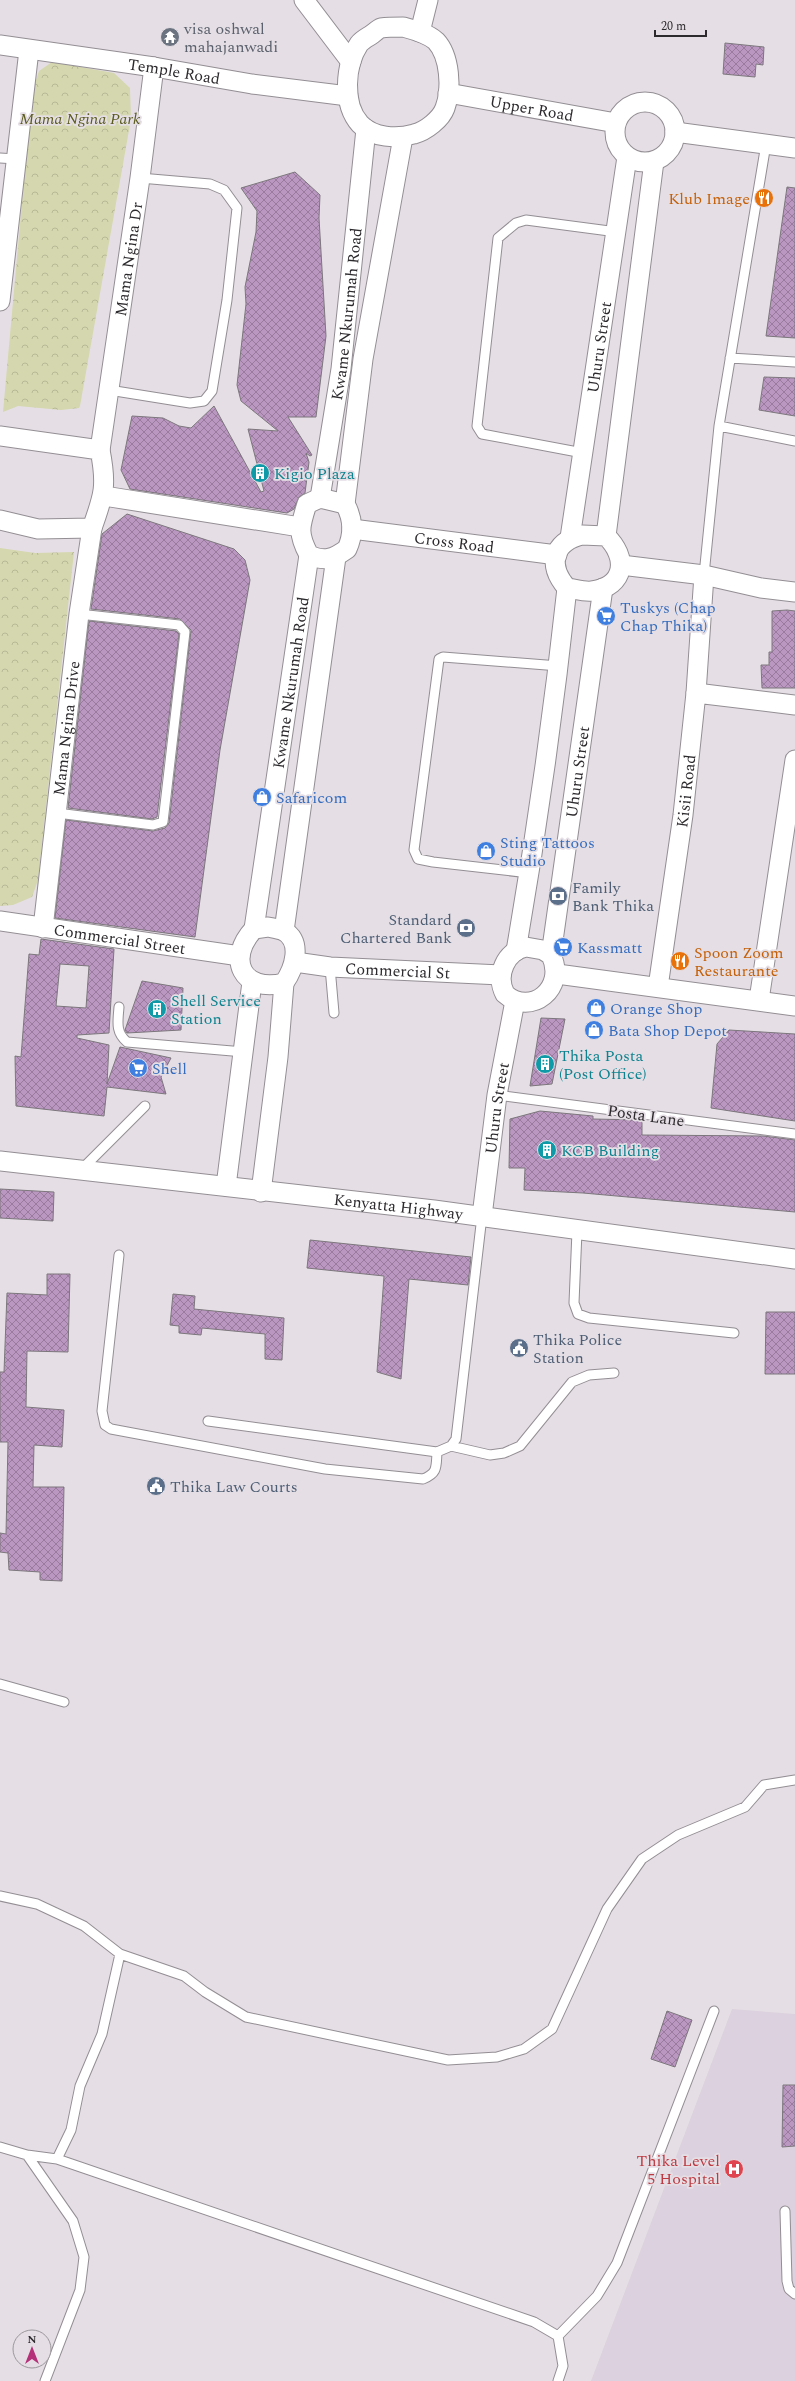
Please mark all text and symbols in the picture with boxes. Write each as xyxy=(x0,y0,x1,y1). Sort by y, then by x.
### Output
scale bar xyxy=(655,12,706,38)
place label: visa oshwal mahajanwadi xyxy=(183,17,278,59)
text: 20 m xyxy=(661,17,686,36)
temple icon: visa oshwal mahajanwadi xyxy=(159,26,181,48)
street label: Temple Road xyxy=(126,52,222,91)
street label: Upper Road xyxy=(488,90,576,128)
park label: Mama Ngina Park xyxy=(20,107,141,131)
place label: Klub Image xyxy=(668,187,750,211)
restaurant icon: Klub Image xyxy=(753,187,775,209)
street label: Mama Ngina Dr xyxy=(109,201,149,318)
street label: Kwame Nkurumah Road xyxy=(325,227,369,402)
street label: Uhuru Street xyxy=(581,299,618,395)
building icon: Kigio Plaza xyxy=(249,462,271,484)
place label: Kigio Plaza xyxy=(274,462,355,486)
street label: Cross Road xyxy=(413,526,496,560)
street label: Kwame Nkurumah Road xyxy=(267,595,316,770)
place label: Tuskys (Chap Chap Thika) xyxy=(620,596,716,638)
supermarket icon: Tuskys (Chap Chap Thika) xyxy=(595,605,617,627)
street label: Mama Ngina Drive xyxy=(47,660,87,797)
street label: Uhuru Street xyxy=(560,724,596,819)
street label: Kisii Road xyxy=(670,753,702,829)
shop icon: Safaricom xyxy=(251,786,273,808)
place label: Safaricom xyxy=(276,786,347,810)
place label: Sting Tattoos Studio xyxy=(500,831,595,873)
shop icon: Sting Tattoos Studio xyxy=(475,840,497,862)
place label: Family Bank Thika xyxy=(572,876,654,918)
bank icon: Family Bank Thika xyxy=(547,885,569,907)
place label: Standard Chartered Bank xyxy=(340,908,452,950)
bank icon: Standard Chartered Bank xyxy=(455,917,477,939)
street label: Commercial Street xyxy=(52,918,187,961)
supermarket icon: Kassmatt xyxy=(552,936,574,958)
place label: Kassmatt xyxy=(577,936,643,960)
place label: Spoon Zoom Restaurante xyxy=(694,941,784,983)
restaurant icon: Spoon Zoom Restaurante xyxy=(669,950,691,972)
street label: Commercial St xyxy=(344,957,451,986)
place label: Shell Service Station xyxy=(171,989,261,1031)
shop icon: Orange Shop xyxy=(585,997,607,1019)
place label: Orange Shop xyxy=(610,997,702,1021)
building icon: Shell Service Station xyxy=(146,998,168,1020)
shop icon: Bata Shop Depot xyxy=(583,1019,605,1041)
place label: Bata Shop Depot xyxy=(608,1019,727,1043)
place label: Thika Posta (Post Office) xyxy=(559,1044,646,1086)
building icon: Thika Posta (Post Office) xyxy=(534,1053,556,1075)
supermarket icon: Shell xyxy=(127,1057,149,1079)
place label: Shell xyxy=(152,1057,187,1081)
street label: Uhuru Street xyxy=(479,1060,516,1155)
street label: Posta Lane xyxy=(606,1099,686,1133)
building icon: KCB Building xyxy=(536,1139,558,1161)
place label: KCB Building xyxy=(561,1139,659,1163)
street label: Kenyatta Highway xyxy=(332,1188,466,1227)
place label: Thika Police Station xyxy=(533,1328,622,1370)
public building icon: Thika Police Station xyxy=(508,1337,530,1359)
public building icon: Thika Law Courts xyxy=(145,1475,167,1497)
place label: Thika Law Courts xyxy=(170,1475,298,1499)
place label: Thika Level 5 Hospital xyxy=(636,2149,720,2191)
hospital icon: Thika Level 5 Hospital xyxy=(723,2158,745,2180)
north arrow xyxy=(12,2329,52,2369)
text: N xyxy=(28,2331,37,2348)

